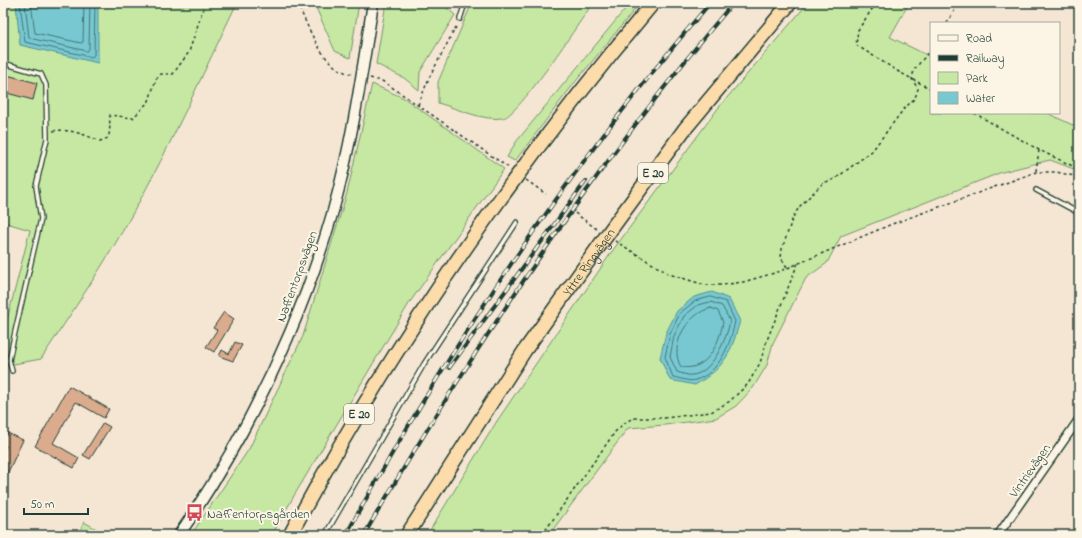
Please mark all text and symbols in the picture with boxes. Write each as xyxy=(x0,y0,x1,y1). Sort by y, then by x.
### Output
legend xyxy=(930,22,1060,114)
text: Road xyxy=(966,30,992,48)
text: Railway xyxy=(966,50,1005,69)
text: Park xyxy=(966,70,988,88)
text: Water xyxy=(966,90,995,108)
road number: E 20 xyxy=(638,163,668,183)
street label: Yttre Ringvägen xyxy=(558,225,620,300)
street label: Naffentorpsvägen xyxy=(272,228,324,325)
road number: E 20 xyxy=(344,404,374,424)
street label: Vintrievägen xyxy=(1004,440,1057,503)
scale bar xyxy=(24,490,88,516)
text: 50 m xyxy=(30,496,54,514)
bus stop icon: Naffentorpsgården xyxy=(184,503,204,523)
place label: Naffentorpsgården xyxy=(207,505,310,525)

